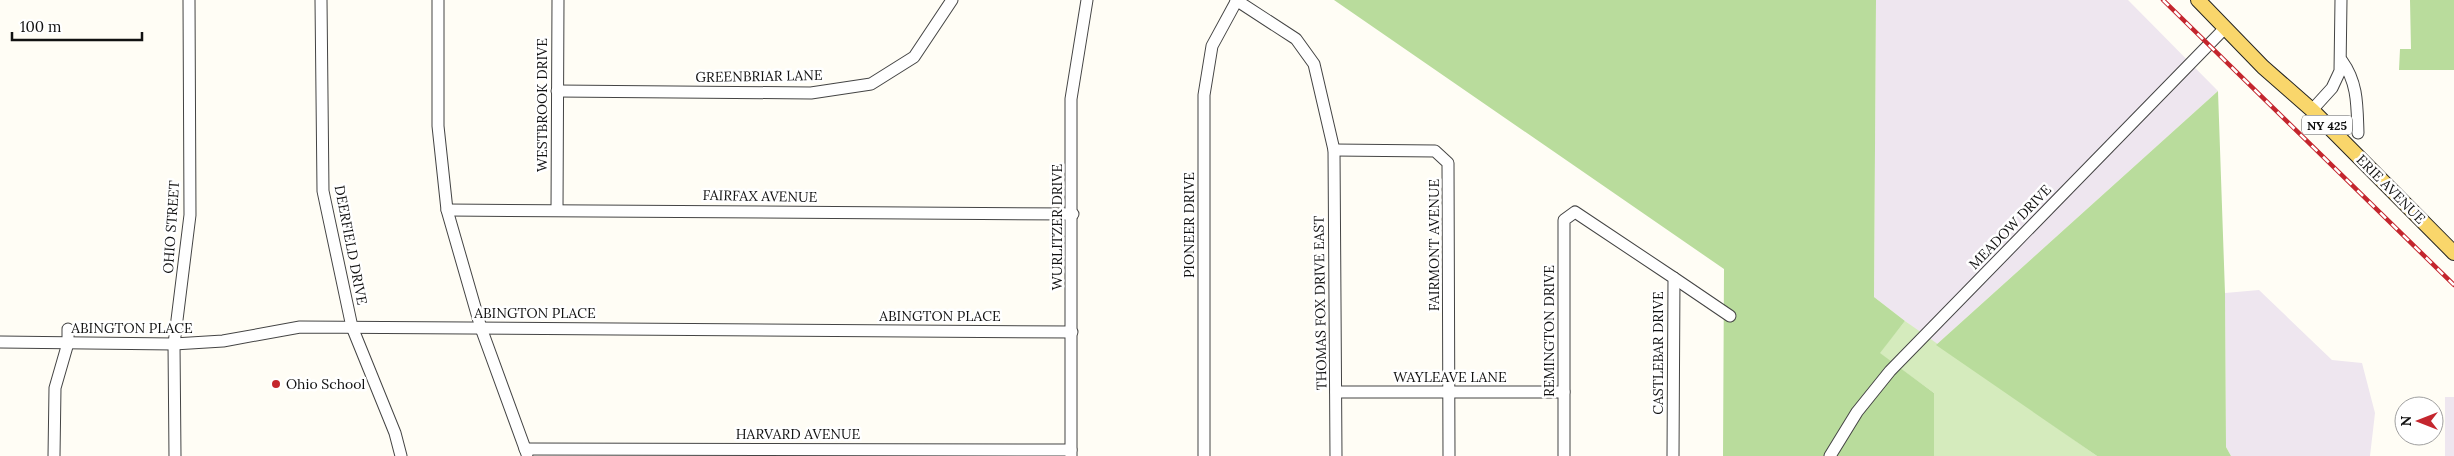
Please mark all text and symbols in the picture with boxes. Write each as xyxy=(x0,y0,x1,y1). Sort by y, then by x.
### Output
scale bar xyxy=(12,10,142,42)
text: 100 m xyxy=(20,17,61,36)
street label: WESTBROOK DRIVE xyxy=(533,38,551,172)
street label: GREENBRIAR LANE xyxy=(695,66,823,86)
road number: NY 425 xyxy=(2302,116,2352,134)
street label: ERIE AVENUE xyxy=(2353,151,2430,228)
street label: WURLITZER DRIVE xyxy=(1048,164,1066,290)
street label: PIONEER DRIVE xyxy=(1180,172,1198,278)
street label: FAIRMONT AVENUE xyxy=(1425,178,1443,311)
street label: OHIO STREET xyxy=(159,180,183,274)
street label: MEADOW DRIVE xyxy=(1965,181,2055,273)
street label: DEERFIELD DRIVE xyxy=(331,184,371,307)
street label: FAIRFAX AVENUE xyxy=(703,186,818,206)
street label: THOMAS FOX DRIVE EAST xyxy=(1309,215,1331,391)
street label: REMINGTON DRIVE xyxy=(1540,265,1558,397)
street label: CASTLEBAR DRIVE xyxy=(1649,291,1667,415)
street label: ABINGTON PLACE xyxy=(473,304,596,322)
street label: ABINGTON PLACE xyxy=(878,307,1001,325)
street label: ABINGTON PLACE xyxy=(70,319,193,337)
street label: WAYLEAVE LANE xyxy=(1393,368,1507,386)
place label: Ohio School xyxy=(286,375,365,393)
marker: Ohio School xyxy=(270,378,282,390)
north arrow xyxy=(2394,396,2444,446)
text: N xyxy=(2397,415,2415,426)
street label: HARVARD AVENUE xyxy=(736,425,861,443)

